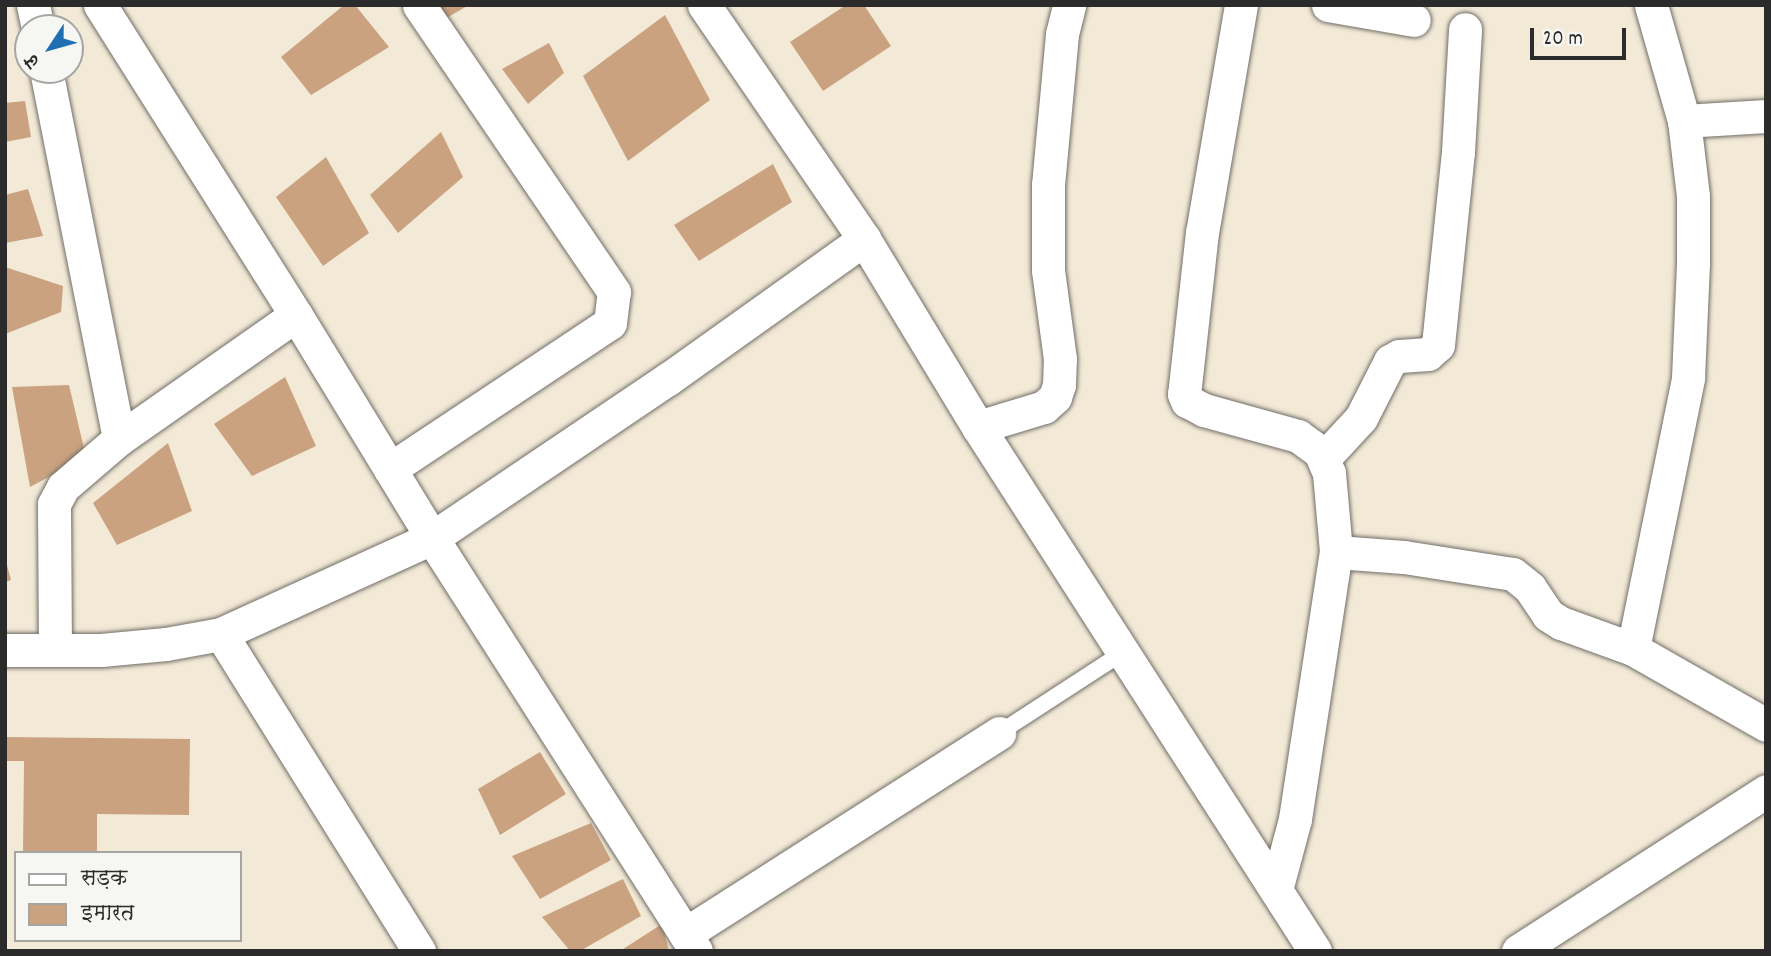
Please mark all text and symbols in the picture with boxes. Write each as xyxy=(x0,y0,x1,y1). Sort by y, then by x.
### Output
north arrow xyxy=(14,14,84,84)
scale bar xyxy=(1533,14,1629,58)
text: 20 m xyxy=(1543,25,1583,55)
text: उ xyxy=(19,48,47,73)
legend xyxy=(14,851,242,942)
text: सड़क xyxy=(81,865,127,895)
text: इमारत xyxy=(81,900,134,930)

